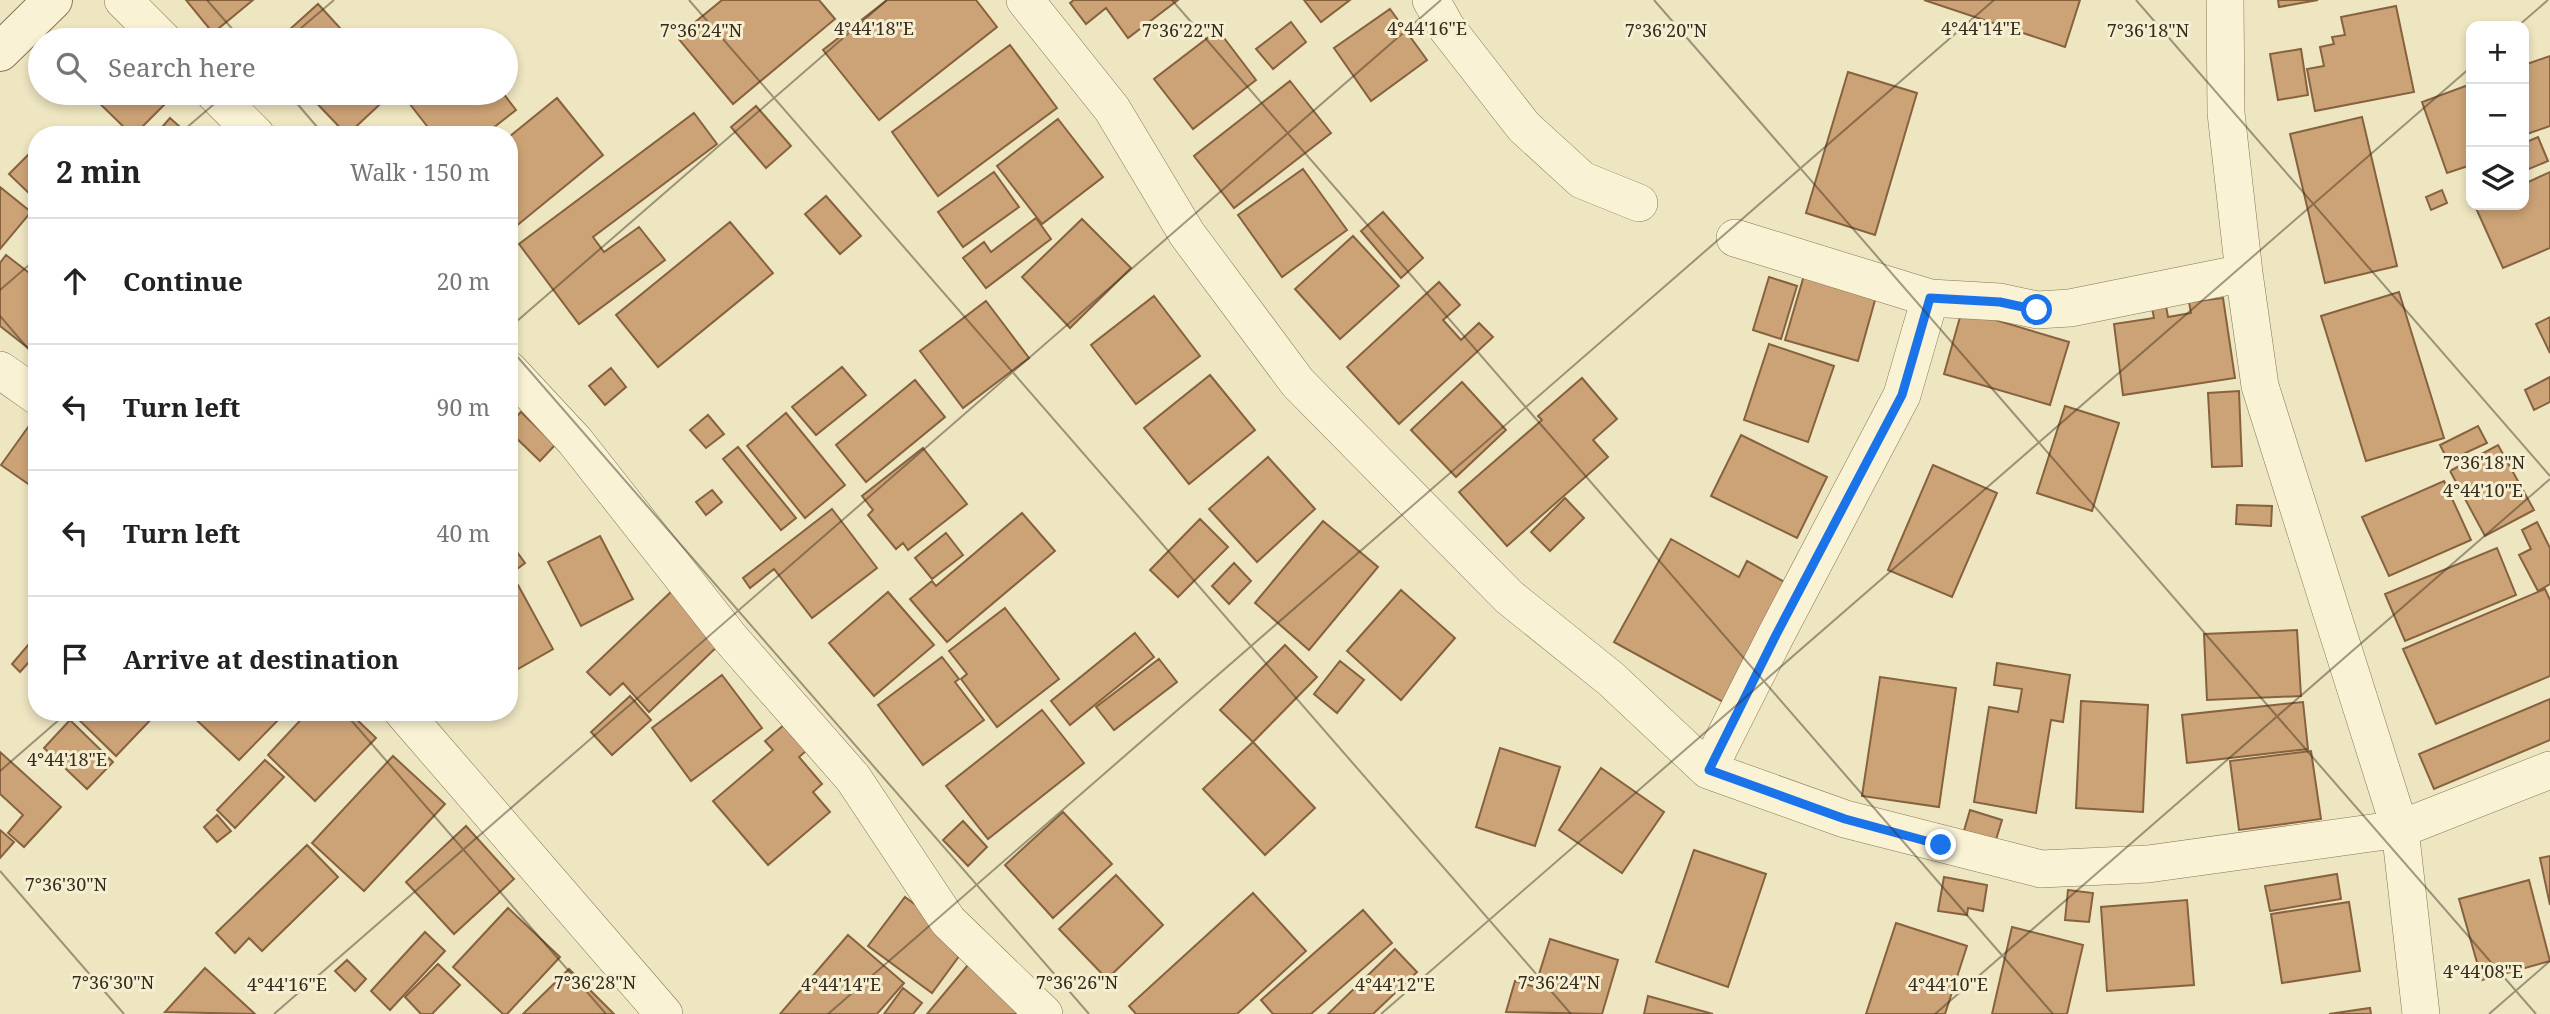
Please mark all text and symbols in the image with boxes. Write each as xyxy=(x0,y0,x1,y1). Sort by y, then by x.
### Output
text: 4°44'18"E xyxy=(834,16,914,40)
text: 4°44'16"E xyxy=(1387,16,1467,40)
text: 4°44'14"E xyxy=(1941,16,2021,40)
text: 7°36'24"N xyxy=(660,18,743,42)
text: 7°36'22"N xyxy=(1142,18,1225,42)
text: 7°36'20"N xyxy=(1625,18,1708,42)
text: 7°36'18"N xyxy=(2107,18,2190,42)
map controls xyxy=(2466,21,2529,210)
button: + xyxy=(2466,21,2529,84)
search box xyxy=(28,28,518,105)
icon: search xyxy=(52,48,90,86)
text: Search here xyxy=(108,49,256,85)
button: − xyxy=(2466,84,2529,147)
button: layers xyxy=(2466,147,2529,210)
text: 2 min xyxy=(56,151,141,192)
text: Walk · 150 m xyxy=(350,156,490,188)
icon: ahead xyxy=(56,262,94,300)
text: Continue xyxy=(123,263,243,299)
text: 20 m xyxy=(437,265,490,297)
route start xyxy=(2021,294,2052,325)
icon: left xyxy=(56,388,94,426)
text: Turn left xyxy=(123,389,240,425)
text: 90 m xyxy=(437,391,490,423)
text: 7°36'18"N xyxy=(2443,450,2526,474)
text: 4°44'10"E xyxy=(2443,478,2523,502)
icon: left xyxy=(56,514,94,552)
text: Turn left xyxy=(123,515,240,551)
text: 40 m xyxy=(437,517,490,549)
icon: arrive xyxy=(56,640,94,678)
text: Arrive at destination xyxy=(123,641,399,677)
text: 4°44'18"E xyxy=(27,747,107,771)
route end xyxy=(1925,829,1956,860)
text: 7°36'30"N xyxy=(25,872,108,896)
text: 4°44'08"E xyxy=(2443,959,2523,983)
text: 7°36'30"N xyxy=(72,970,155,994)
text: 7°36'28"N xyxy=(554,970,637,994)
text: 7°36'26"N xyxy=(1036,970,1119,994)
text: 7°36'24"N xyxy=(1518,970,1601,994)
text: 4°44'16"E xyxy=(247,972,327,996)
text: 4°44'14"E xyxy=(801,972,881,996)
text: 4°44'12"E xyxy=(1355,972,1435,996)
text: 4°44'10"E xyxy=(1908,972,1988,996)

